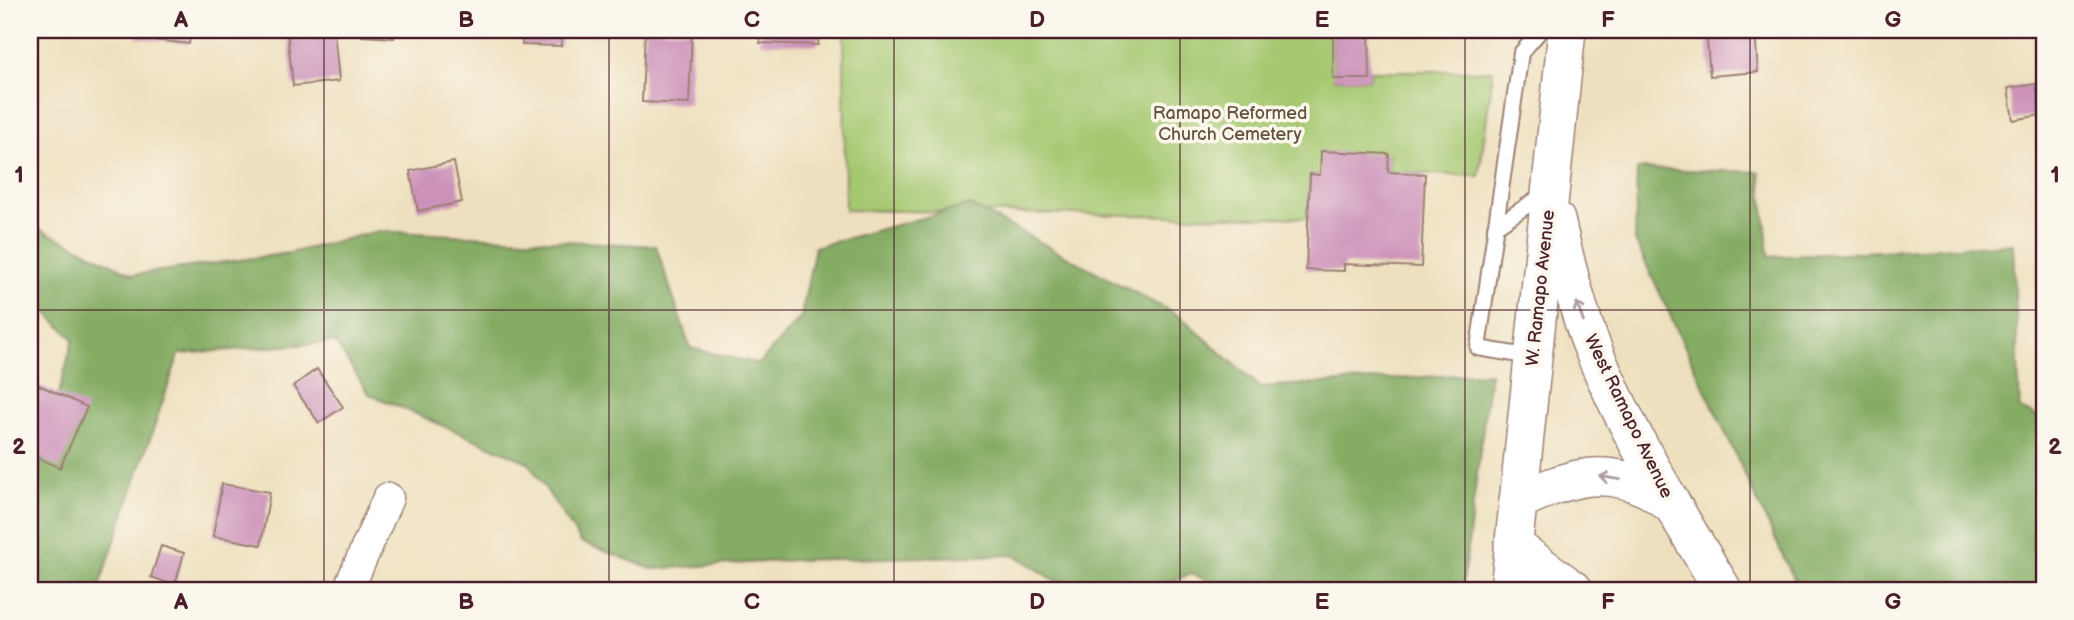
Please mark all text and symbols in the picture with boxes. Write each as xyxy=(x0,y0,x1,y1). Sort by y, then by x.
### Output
text: A xyxy=(173,6,189,34)
text: B xyxy=(458,6,474,34)
text: C xyxy=(744,6,760,34)
text: D xyxy=(1029,6,1045,34)
text: E xyxy=(1315,6,1330,34)
text: F xyxy=(1601,6,1615,34)
text: G xyxy=(1885,6,1902,34)
park label: Ramapo Reformed Church Cemetery xyxy=(1153,103,1307,145)
text: 1 xyxy=(14,161,24,189)
text: 1 xyxy=(2050,161,2060,189)
street label: W. Ramapo Avenue xyxy=(1522,208,1559,367)
one-way arrow xyxy=(1573,301,1586,323)
street label: West Ramapo Avenue xyxy=(1580,331,1677,502)
text: 2 xyxy=(12,433,26,461)
text: 2 xyxy=(2048,433,2062,461)
one-way arrow xyxy=(1600,471,1622,484)
text: A xyxy=(173,588,189,616)
text: B xyxy=(458,588,474,616)
text: C xyxy=(744,588,760,616)
text: D xyxy=(1029,588,1045,616)
text: E xyxy=(1315,588,1330,616)
text: F xyxy=(1601,588,1615,616)
text: G xyxy=(1885,588,1902,616)

